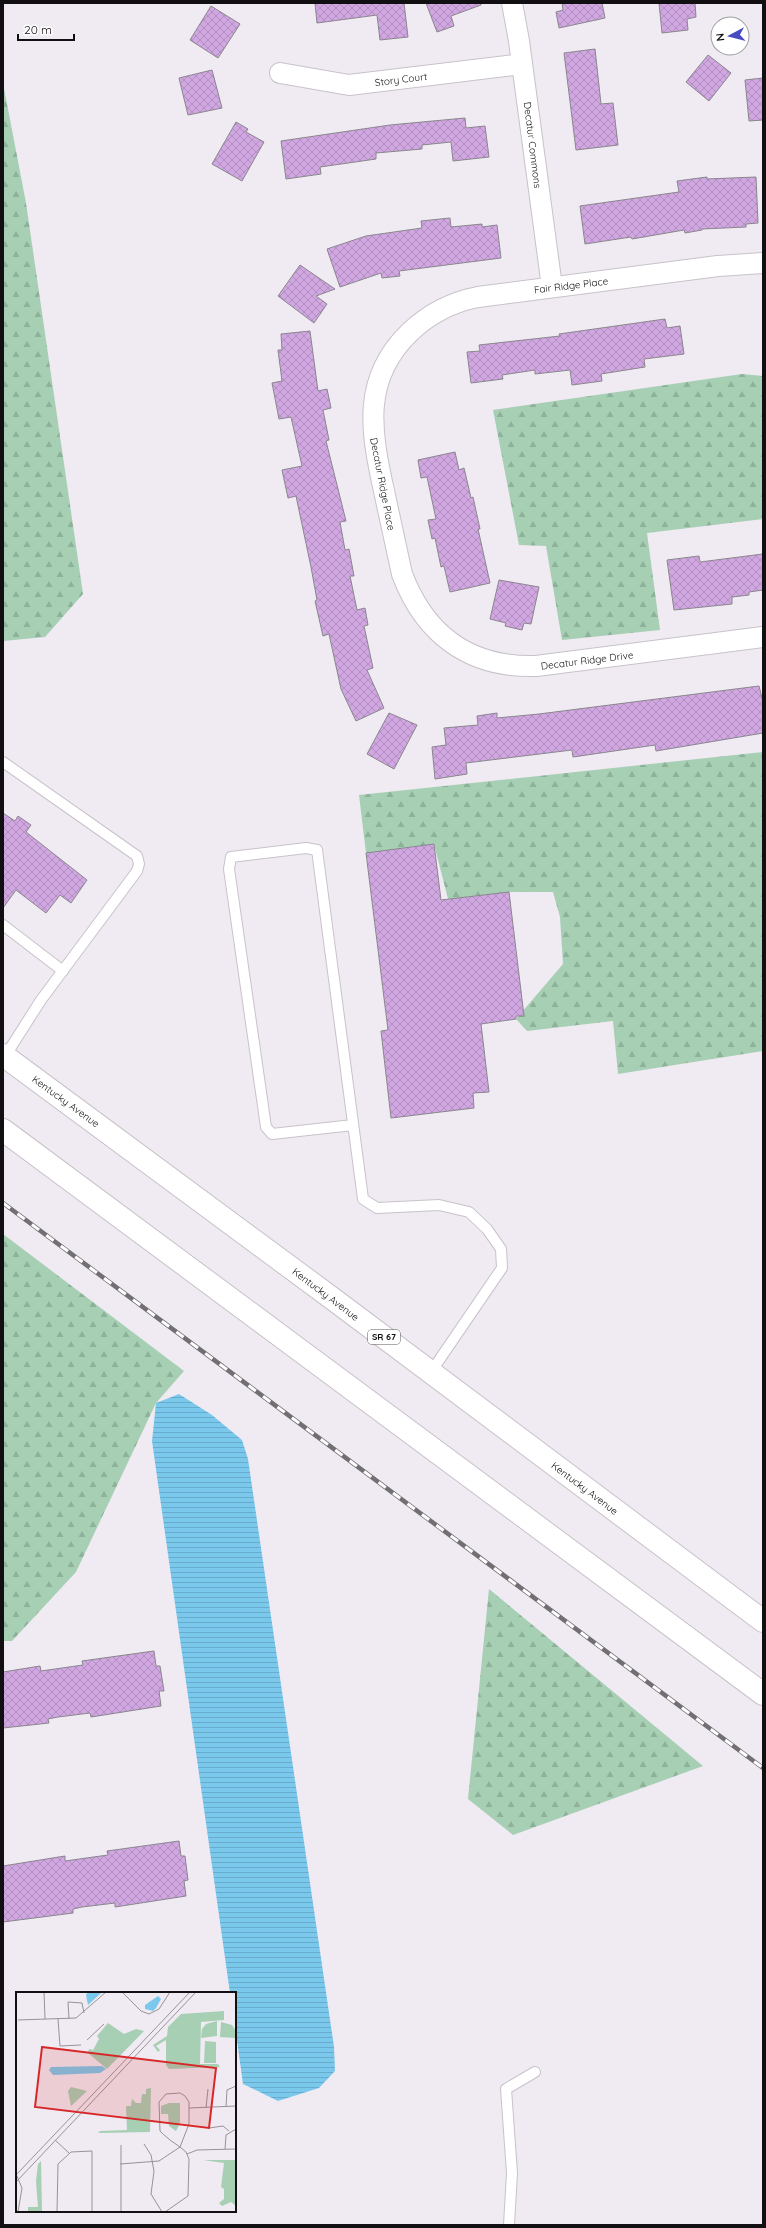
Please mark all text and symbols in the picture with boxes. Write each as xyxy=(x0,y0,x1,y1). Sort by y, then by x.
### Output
scale bar xyxy=(18,16,74,42)
north arrow xyxy=(710,16,750,56)
text: 20 m xyxy=(24,22,52,37)
text: N xyxy=(713,32,728,42)
street label: Story Court xyxy=(374,70,429,89)
street label: Decatur Commons xyxy=(521,101,544,189)
street label: Fair Ridge Place xyxy=(533,274,609,297)
street label: Decatur Ridge Place xyxy=(367,437,398,532)
street label: Decatur Ridge Drive xyxy=(540,648,634,673)
street label: Kentucky Avenue xyxy=(29,1073,102,1130)
street label: Kentucky Avenue xyxy=(290,1265,362,1324)
road number: SR 67 xyxy=(368,1330,400,1344)
street label: Kentucky Avenue xyxy=(549,1459,621,1518)
inset map xyxy=(16,1992,236,2212)

